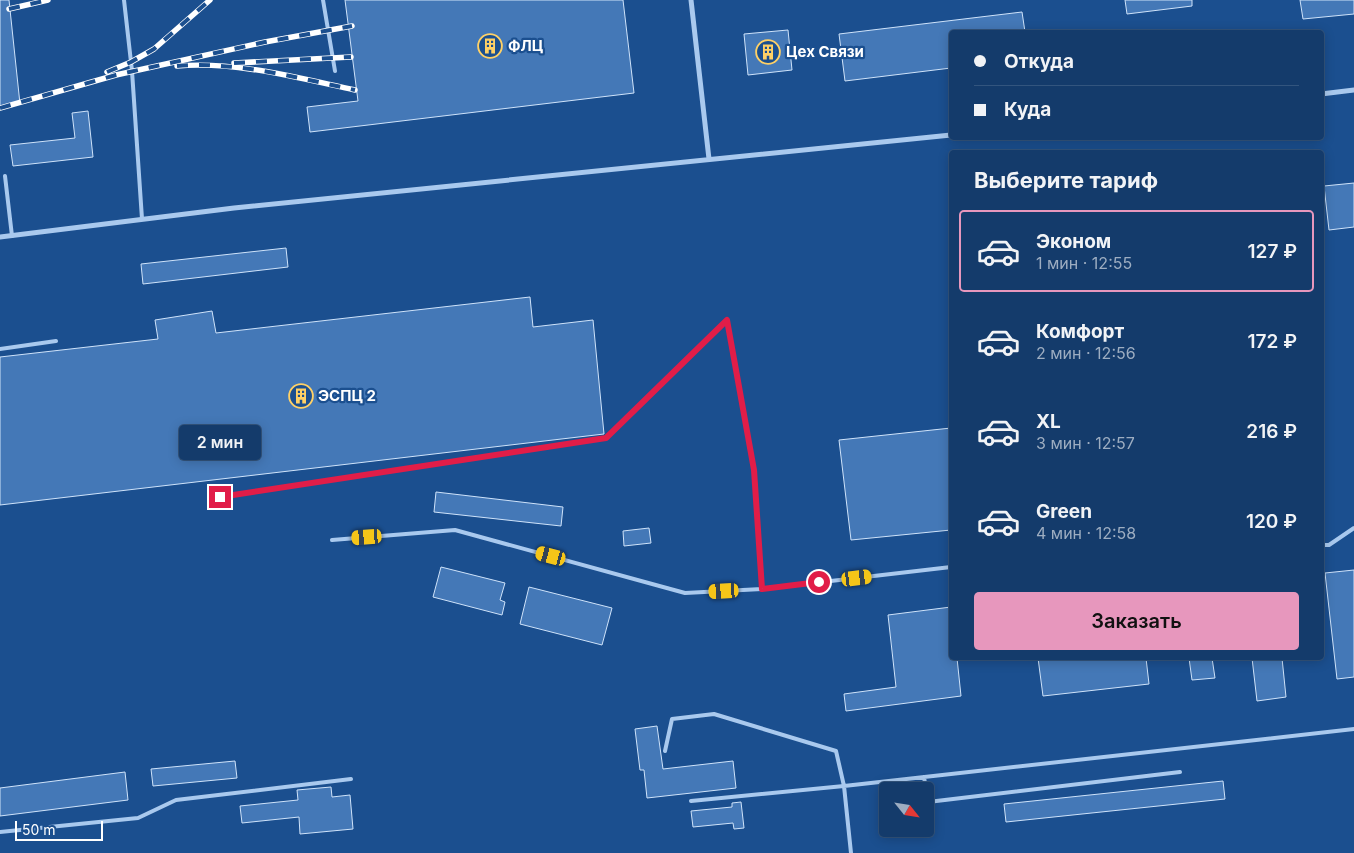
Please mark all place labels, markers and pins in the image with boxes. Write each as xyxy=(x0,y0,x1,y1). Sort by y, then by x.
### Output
building icon: ФЛЦ xyxy=(477,33,503,59)
place label: ФЛЦ xyxy=(508,36,544,55)
building icon: Цех Связи xyxy=(755,39,781,65)
place label: Цех Связи xyxy=(786,42,864,61)
building icon: ЭСПЦ 2 xyxy=(288,383,314,409)
place label: ЭСПЦ 2 xyxy=(318,386,376,405)

